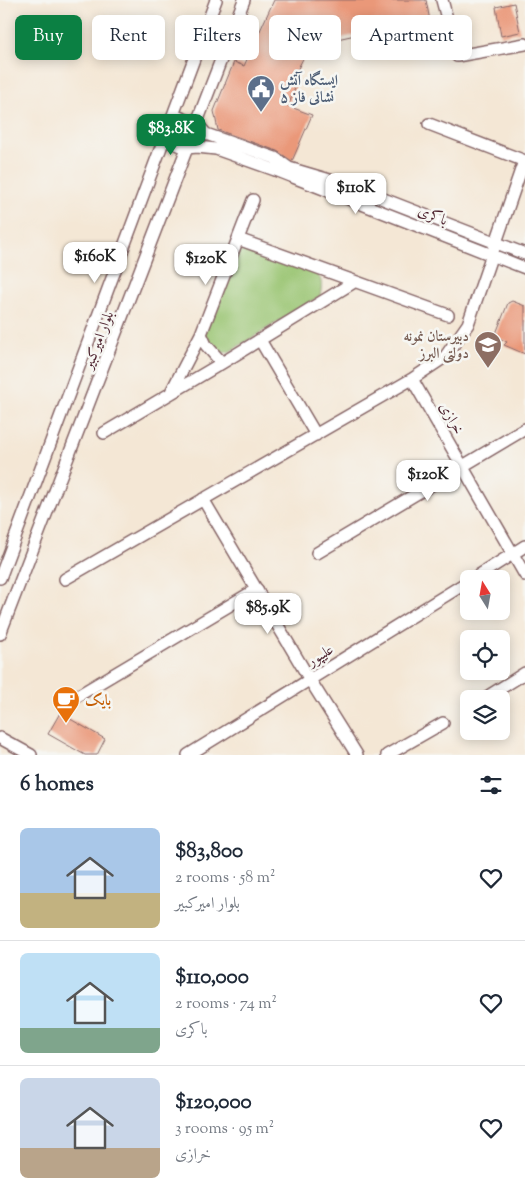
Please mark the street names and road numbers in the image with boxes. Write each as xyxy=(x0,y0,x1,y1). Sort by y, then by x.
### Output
street label: باکری xyxy=(414,201,451,232)
street label: بلوار امیرکبیر xyxy=(78,308,120,375)
street label: خرازی xyxy=(433,399,468,439)
street label: علیپور xyxy=(302,640,338,673)

